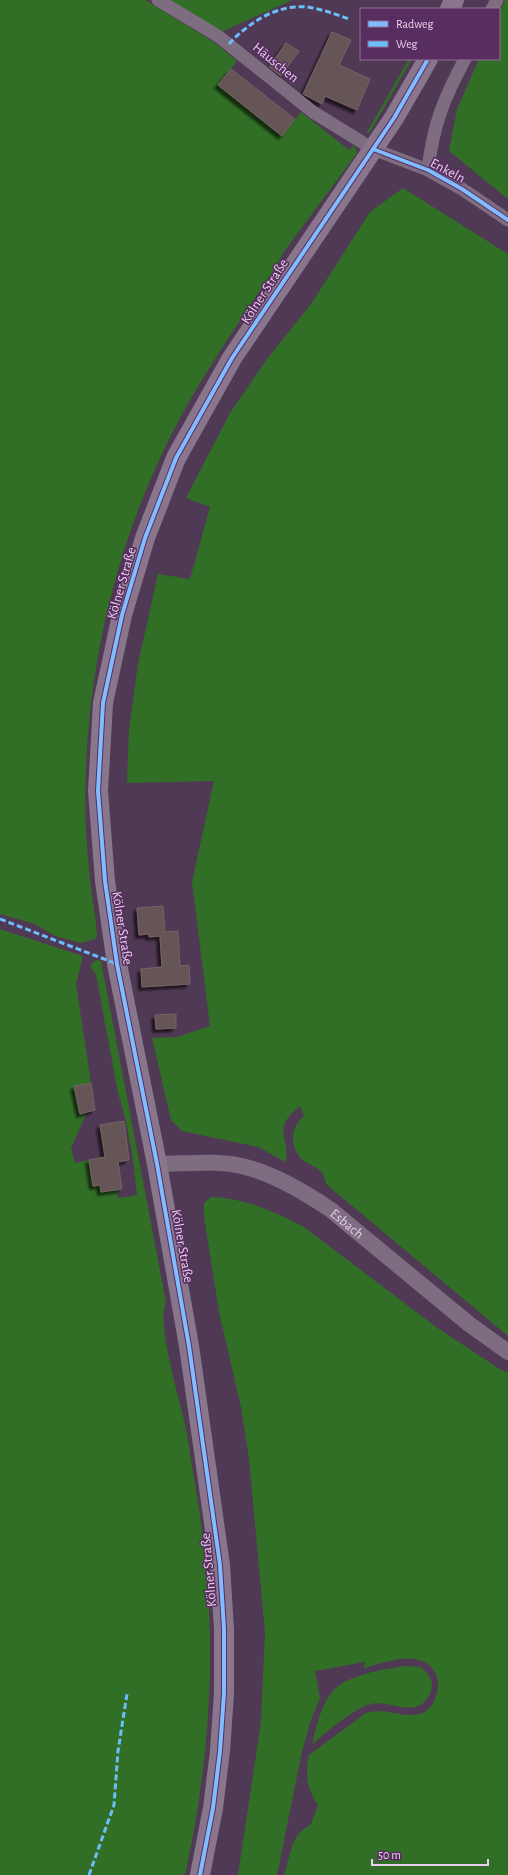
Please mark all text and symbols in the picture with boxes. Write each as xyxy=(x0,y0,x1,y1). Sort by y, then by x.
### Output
legend xyxy=(360,8,500,60)
text: Radweg xyxy=(396,18,433,30)
text: Weg xyxy=(396,38,418,50)
street label: Häuschen xyxy=(250,40,301,85)
street label: Enkeln xyxy=(428,156,467,186)
street label: Kölner Straße xyxy=(239,257,291,327)
street label: Kölner Straße xyxy=(105,546,139,621)
street label: Kölner Straße xyxy=(109,890,135,966)
street label: Esbach xyxy=(327,1207,366,1242)
street label: Kölner Straße xyxy=(169,1208,195,1284)
street label: Kölner Straße xyxy=(199,1532,219,1608)
scale bar xyxy=(372,1841,488,1867)
text: 50 m xyxy=(378,1849,401,1861)

